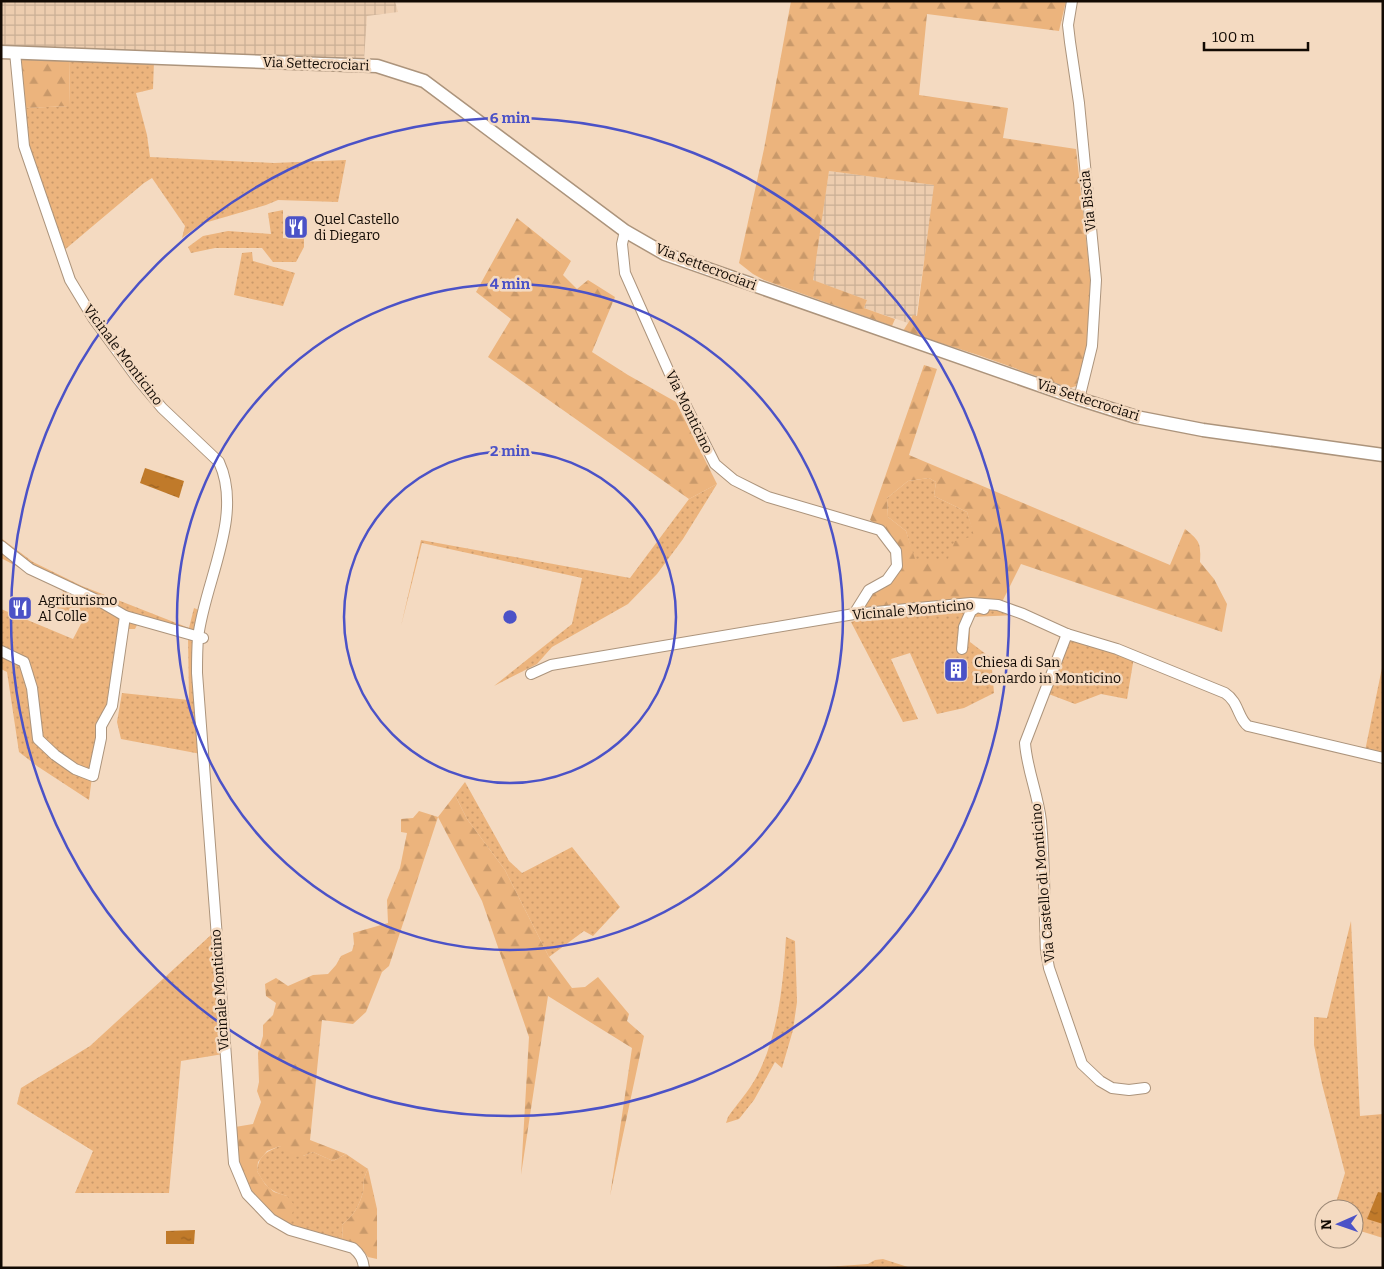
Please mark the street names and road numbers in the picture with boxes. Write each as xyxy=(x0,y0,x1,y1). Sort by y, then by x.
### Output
street label: Via Settecrociari xyxy=(262,54,370,74)
street label: Via Biscia xyxy=(1076,169,1100,233)
street label: Via Settecrociari xyxy=(653,240,759,294)
street label: Vicinale Monticino xyxy=(80,301,166,409)
street label: Via Monticino xyxy=(662,368,716,456)
street label: Via Settecrociari xyxy=(1035,375,1141,425)
street label: Vicinale Monticino xyxy=(852,596,974,624)
street label: Via Castello di Monticino xyxy=(1028,803,1058,963)
street label: Vicinale Monticino xyxy=(207,929,233,1051)

